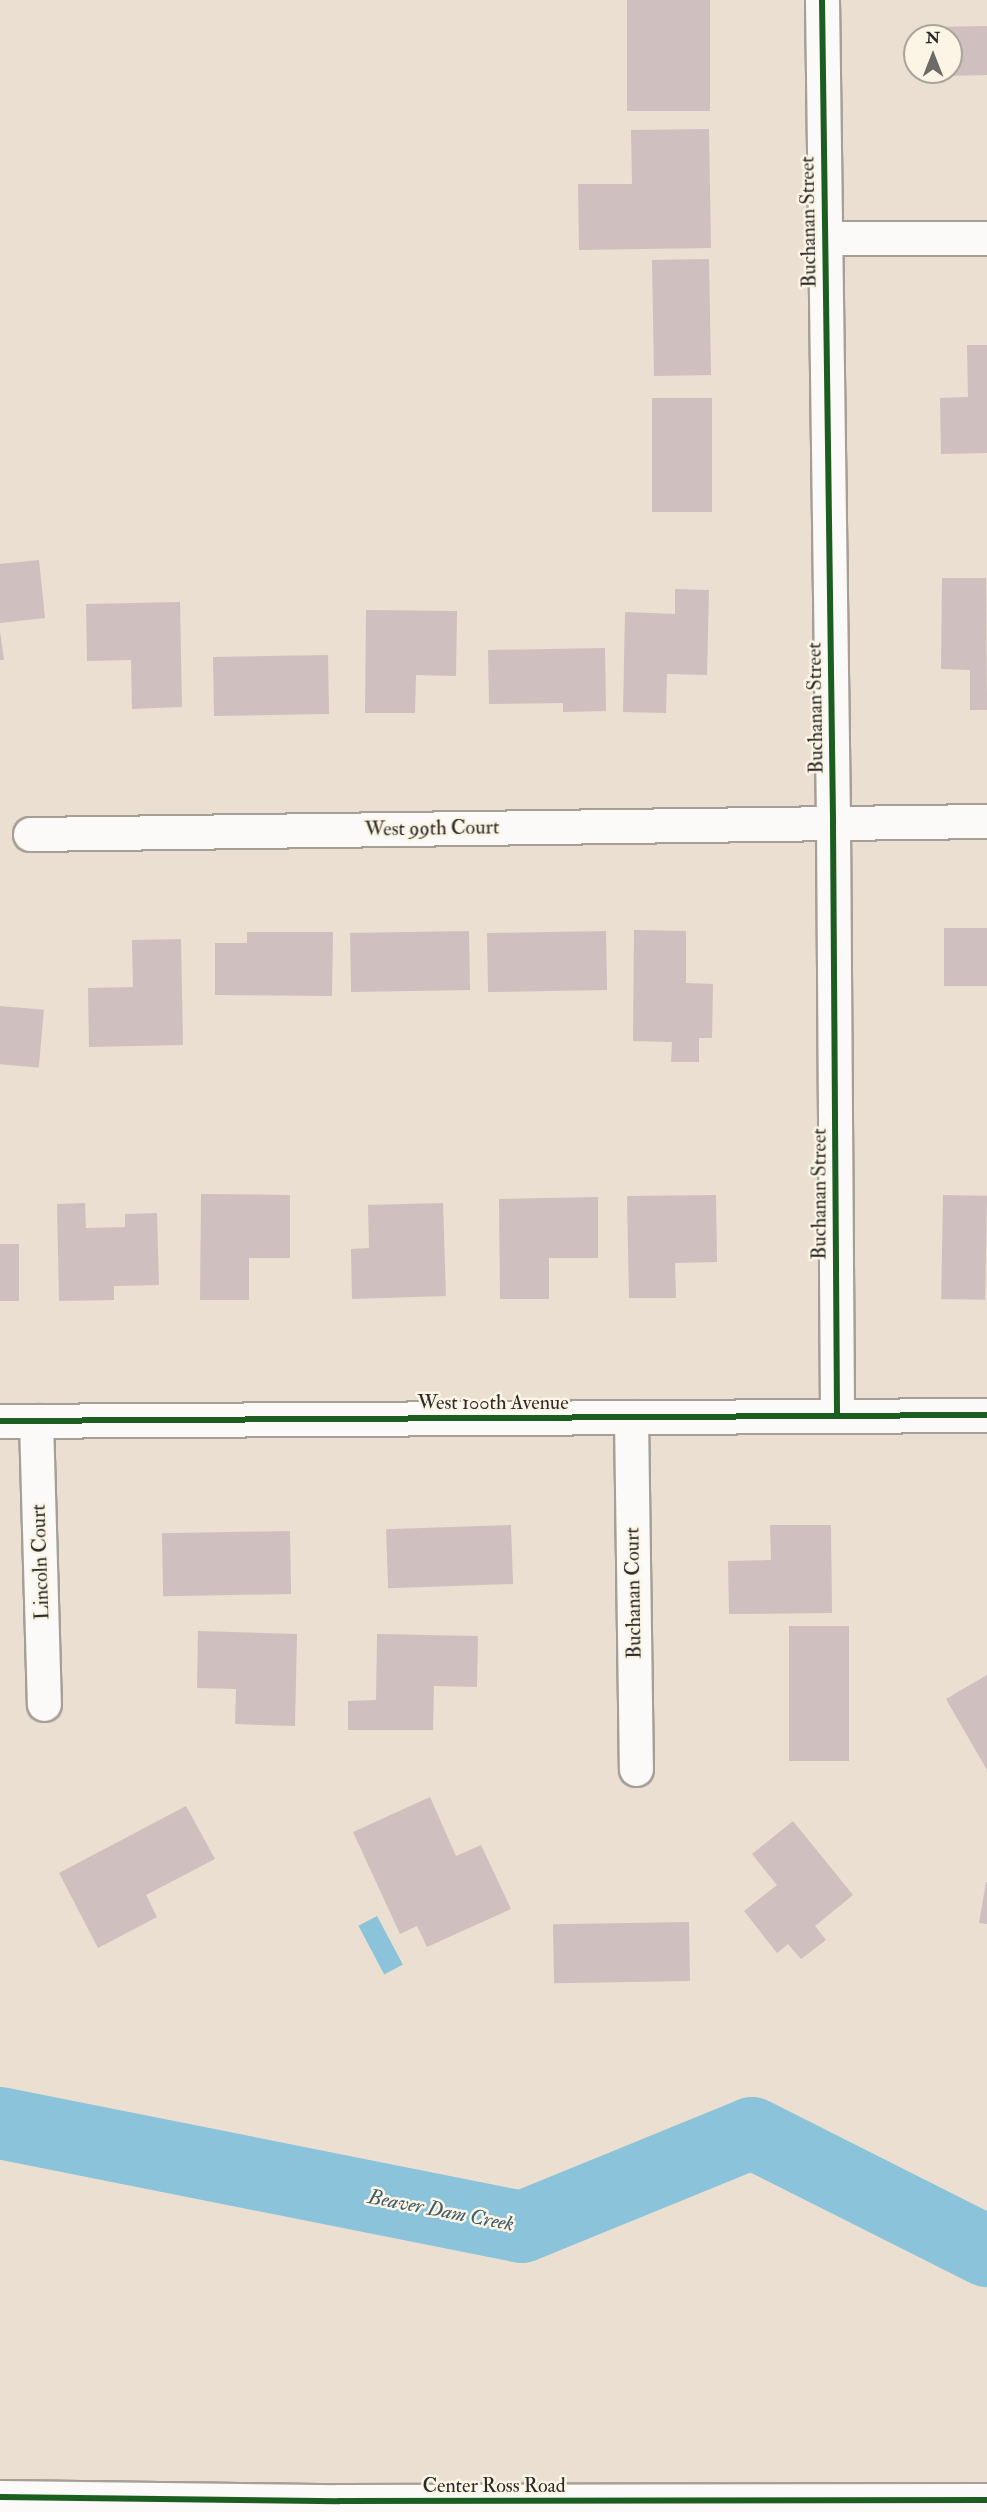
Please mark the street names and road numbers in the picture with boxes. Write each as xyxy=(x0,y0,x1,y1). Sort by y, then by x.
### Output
street label: Buchanan Street xyxy=(795,156,821,288)
street label: Buchanan Street xyxy=(802,642,828,774)
street label: West 99th Court xyxy=(364,815,500,841)
street label: Buchanan Street xyxy=(807,1128,831,1260)
street label: West 100th Avenue xyxy=(417,1390,569,1414)
street label: Lincoln Court xyxy=(26,1504,54,1620)
street label: Buchanan Court xyxy=(620,1527,646,1659)
street label: Center Ross Road xyxy=(422,2473,566,2497)

